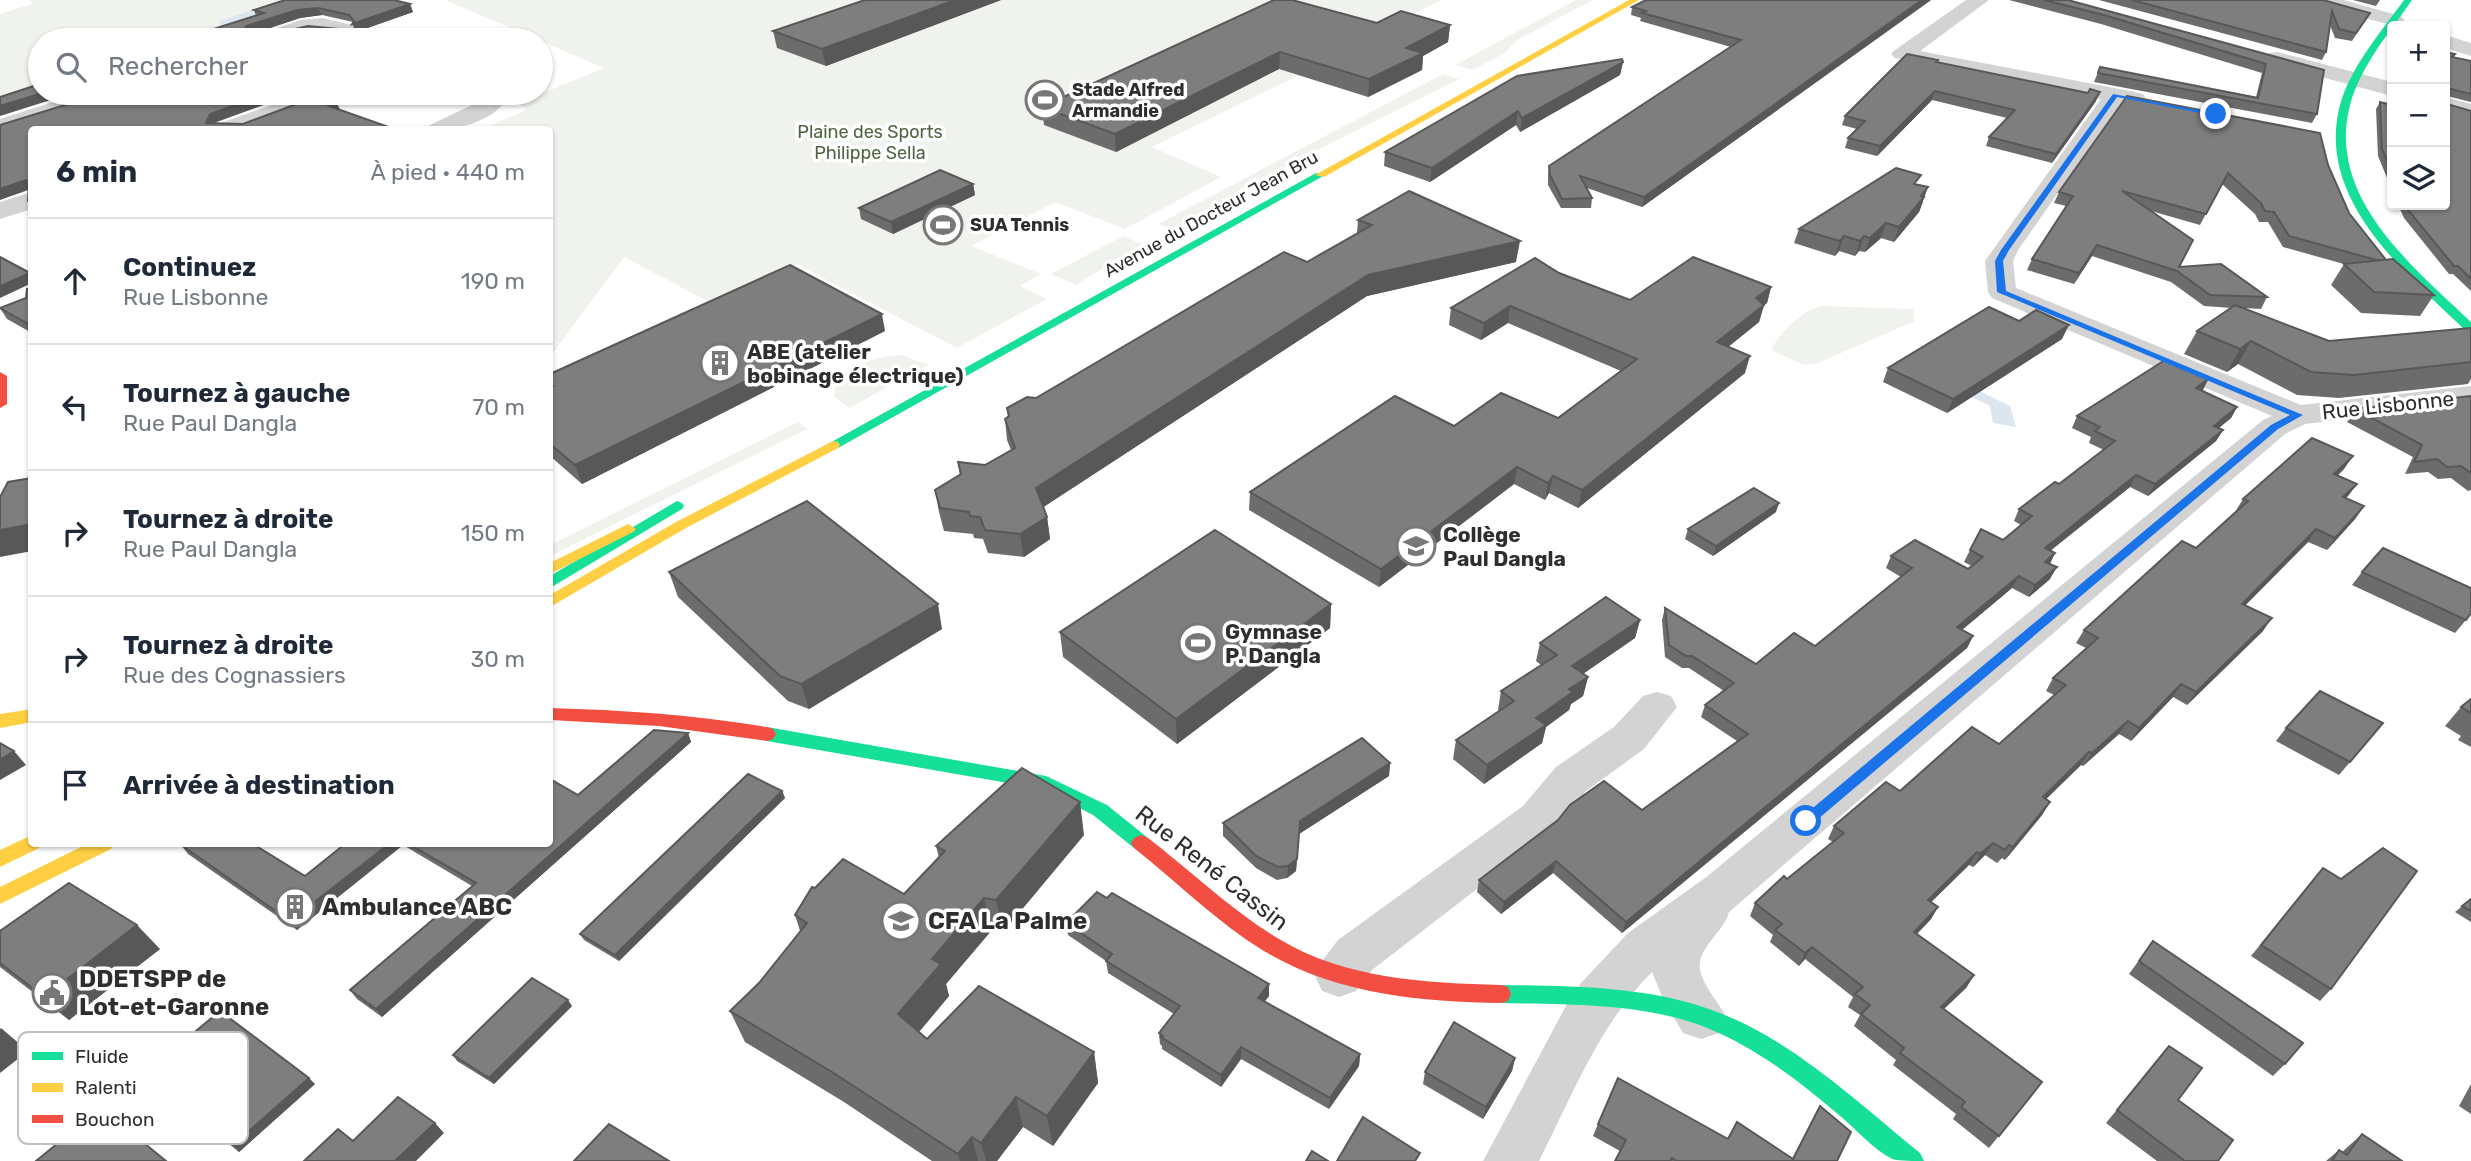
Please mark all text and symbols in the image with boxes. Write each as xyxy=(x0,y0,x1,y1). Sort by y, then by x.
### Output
map controls xyxy=(2387,21,2450,210)
button: + xyxy=(2387,21,2450,84)
search box xyxy=(28,28,553,105)
icon: search xyxy=(52,48,90,86)
text: Rechercher xyxy=(108,51,248,82)
sports icon: Stade Alfred Armandie xyxy=(1024,79,1066,121)
place label: Stade Alfred Armandie xyxy=(1072,79,1185,122)
button: − xyxy=(2387,84,2450,147)
route end xyxy=(2200,98,2231,129)
park label: Plaine des Sports Philippe Sella xyxy=(797,121,943,164)
street label: Avenue du Docteur Jean Bru xyxy=(1100,146,1322,282)
button: layers xyxy=(2387,147,2450,210)
text: 6 min xyxy=(56,154,137,190)
text: À pied · 440 m xyxy=(371,158,525,186)
sports icon: SUA Tennis xyxy=(922,204,964,246)
place label: SUA Tennis xyxy=(970,214,1069,236)
text: Continuez xyxy=(123,252,256,283)
icon: ahead xyxy=(56,262,94,300)
text: 190 m xyxy=(461,267,525,295)
text: Rue Lisbonne xyxy=(123,283,268,311)
place label: ABE (atelier bobinage électrique) xyxy=(747,339,964,388)
building icon: ABE (atelier bobinage électrique) xyxy=(699,342,741,384)
text: Tournez à gauche xyxy=(123,378,351,409)
street label: Rue Lisbonne xyxy=(2321,386,2455,424)
icon: left xyxy=(56,388,94,426)
text: 70 m xyxy=(473,393,525,421)
text: Rue Paul Dangla xyxy=(123,409,297,437)
text: Tournez à droite xyxy=(123,504,333,535)
icon: right xyxy=(56,514,94,552)
text: 150 m xyxy=(461,519,525,547)
place label: Collège Paul Dangla xyxy=(1443,522,1566,571)
school or university icon: Collège Paul Dangla xyxy=(1395,525,1437,567)
text: Rue Paul Dangla xyxy=(123,535,297,563)
place label: Gymnase P. Dangla xyxy=(1225,619,1322,668)
sports icon: Gymnase P. Dangla xyxy=(1177,622,1219,664)
text: Tournez à droite xyxy=(123,630,333,661)
icon: right xyxy=(56,640,94,678)
text: 30 m xyxy=(470,645,525,673)
text: Rue des Cognassiers xyxy=(123,661,346,689)
icon: arrive xyxy=(56,766,94,804)
text: Arrivée à destination xyxy=(123,770,395,801)
street label: Rue René Cassin xyxy=(1130,800,1294,936)
route start xyxy=(1790,805,1821,836)
building icon: Ambulance ABC xyxy=(274,886,316,928)
place label: Ambulance ABC xyxy=(322,893,512,921)
school or university icon: CFA La Palme xyxy=(880,900,922,942)
place label: CFA La Palme xyxy=(928,907,1087,935)
place label: DDETSPP de Lot-et-Garonne xyxy=(79,965,269,1021)
public building icon: DDETSPP de Lot-et-Garonne xyxy=(31,972,73,1014)
legend xyxy=(18,1032,248,1144)
text: Fluide xyxy=(75,1045,129,1068)
text: Ralenti xyxy=(75,1076,137,1099)
text: Bouchon xyxy=(75,1108,155,1131)

